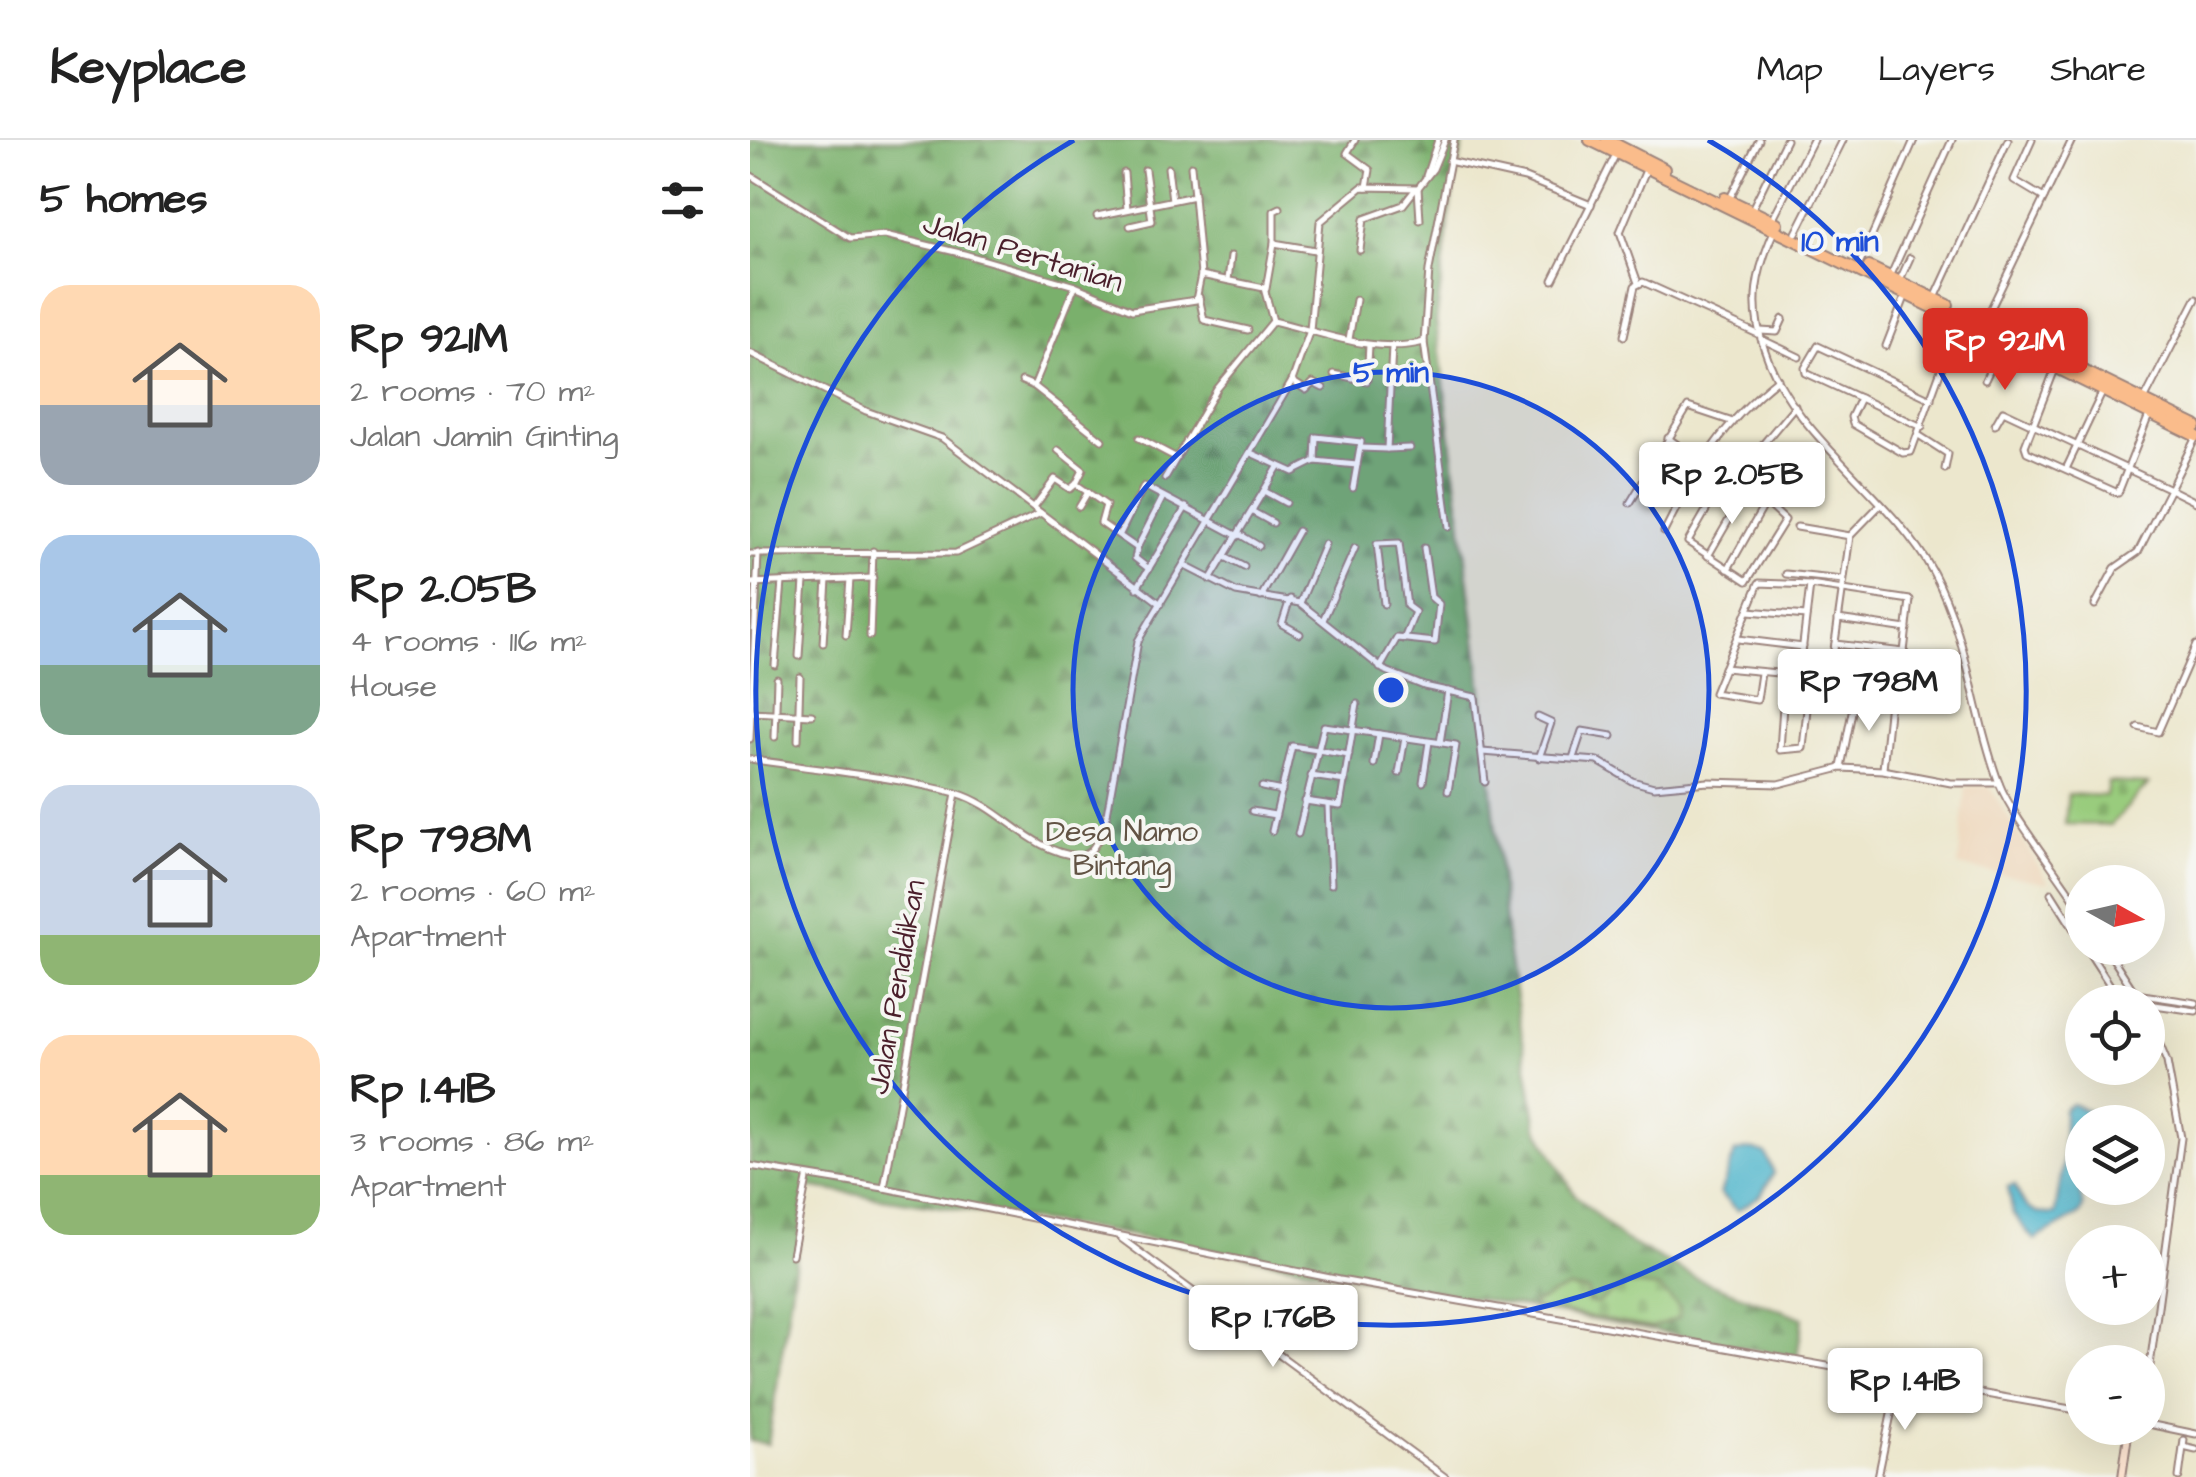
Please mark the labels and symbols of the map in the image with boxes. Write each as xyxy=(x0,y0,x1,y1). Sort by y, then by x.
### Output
street label: Jalan Pertanian xyxy=(918,203,1128,303)
text: 10 min xyxy=(1801,221,1879,263)
pin: Rp 921M xyxy=(1913,308,2097,393)
text: 5 min xyxy=(1353,352,1429,394)
pin: Rp 2.05B xyxy=(1629,442,1835,527)
pin: Rp 798M xyxy=(1777,649,1961,734)
centre of rings xyxy=(1373,672,1409,708)
park label: Desa Namo Bintang xyxy=(1046,811,1198,888)
north arrow xyxy=(2065,865,2165,965)
street label: Jalan Pendidikan xyxy=(857,876,937,1098)
pin: Rp 1.76B xyxy=(1170,1285,1376,1370)
pin: Rp 1.41B xyxy=(1802,1348,2008,1433)

